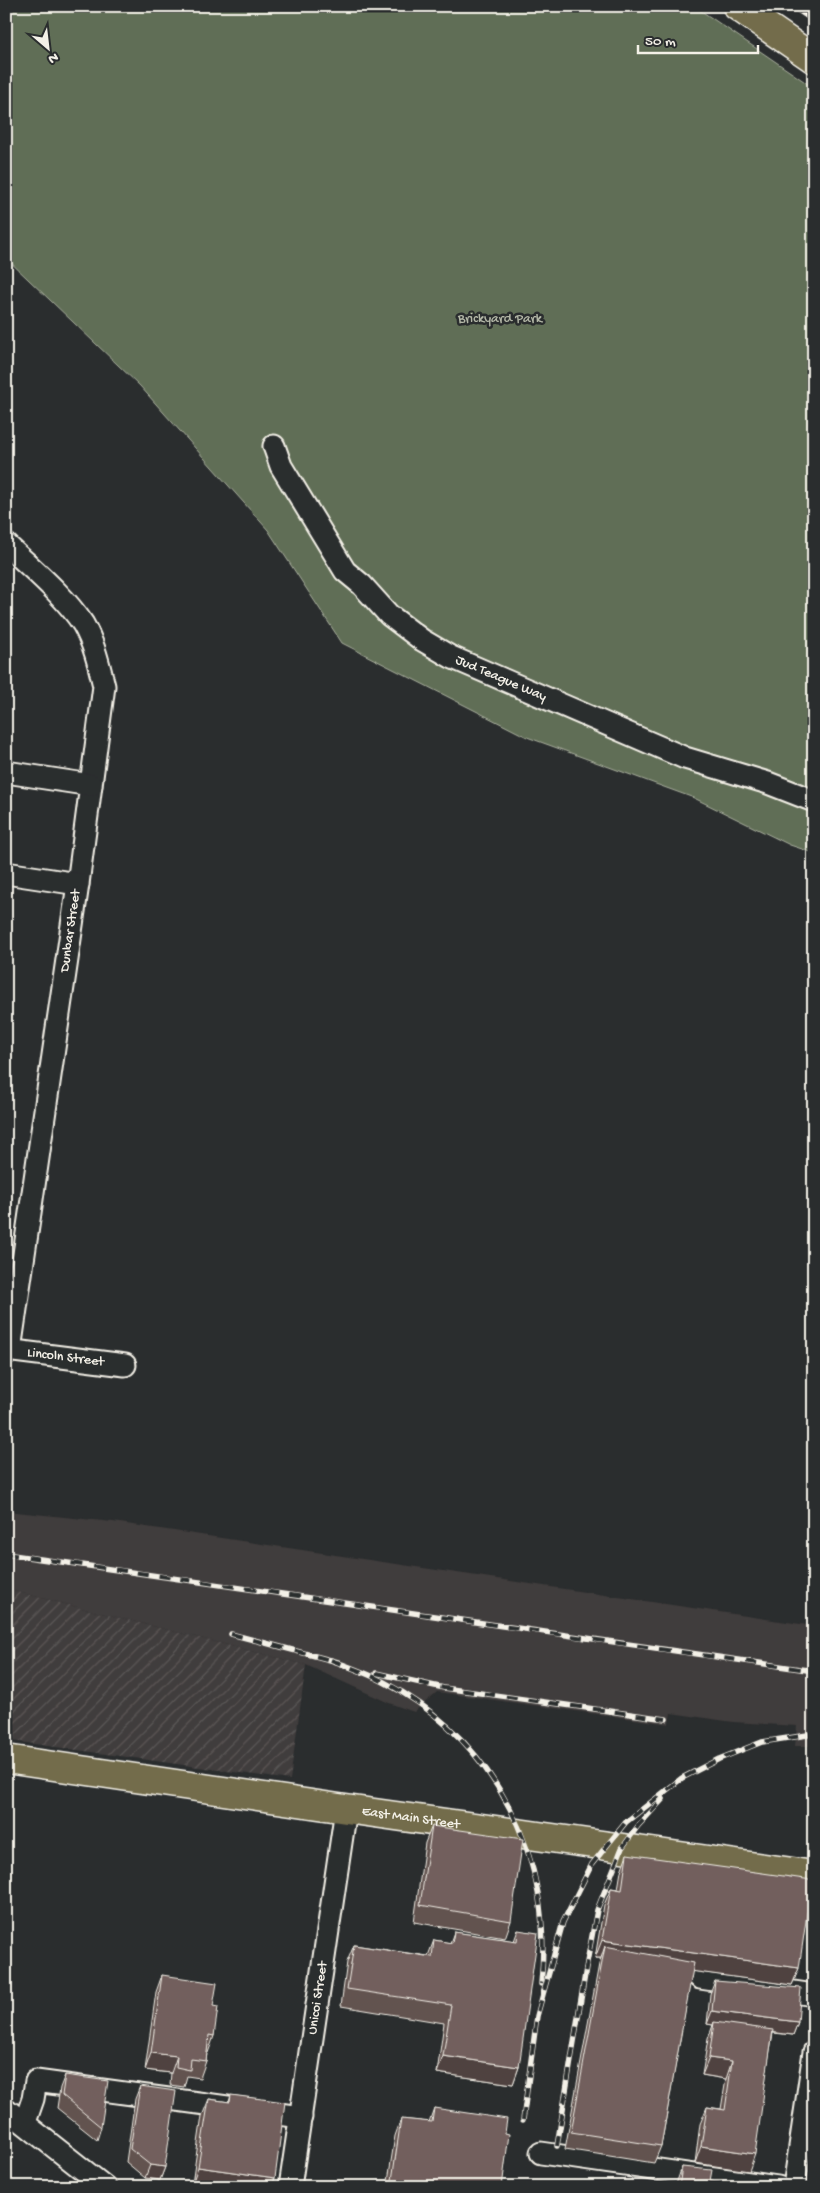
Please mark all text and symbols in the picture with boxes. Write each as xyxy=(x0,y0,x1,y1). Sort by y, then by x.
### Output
north arrow xyxy=(22,22,72,72)
scale bar xyxy=(638,22,758,54)
text: 50 m xyxy=(645,33,676,51)
text: N xyxy=(45,48,61,67)
park label: Brickyard Park xyxy=(457,311,544,328)
street label: Jud Teague Way xyxy=(453,651,549,706)
street label: Dunbar Street xyxy=(57,887,85,974)
street label: Lincoln Street xyxy=(26,1344,106,1371)
street label: East Main Street xyxy=(361,1803,462,1834)
street label: Unicoi Street xyxy=(304,1959,332,2036)

